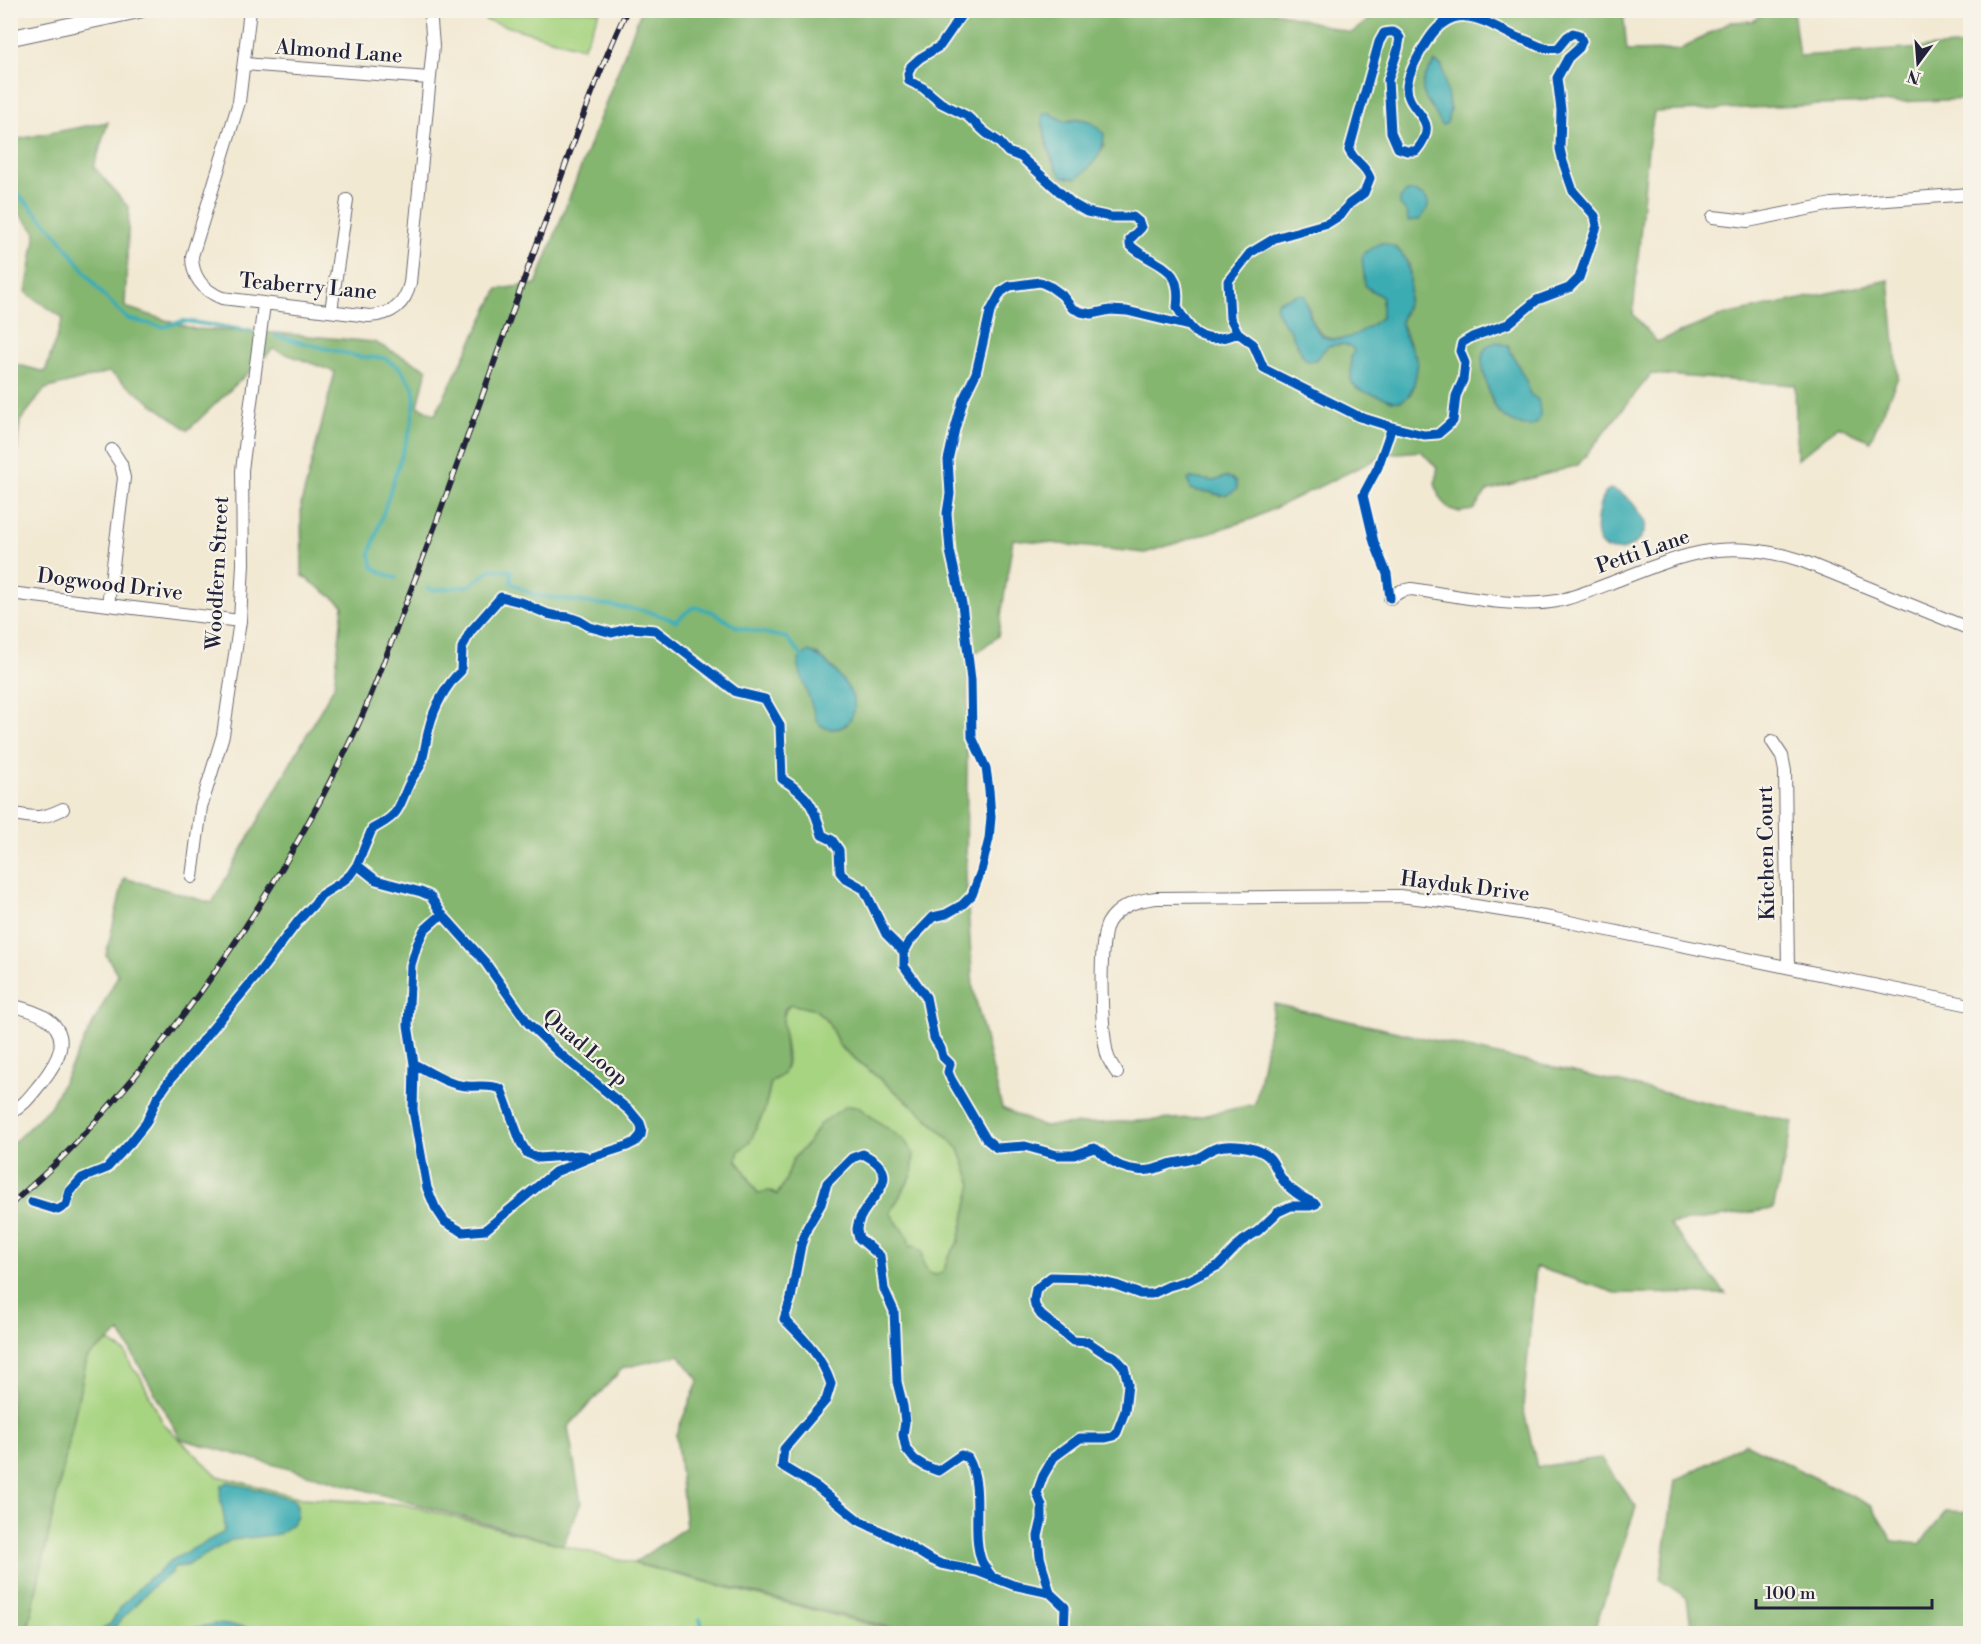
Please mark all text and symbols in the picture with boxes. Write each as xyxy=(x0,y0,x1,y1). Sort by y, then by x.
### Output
north arrow xyxy=(1888,33,1948,93)
street label: Almond Lane xyxy=(274,35,403,69)
text: N xyxy=(1905,65,1923,88)
street label: Teaberry Lane xyxy=(238,268,378,306)
street label: Woodfern Street xyxy=(201,495,235,652)
street label: Petti Lane xyxy=(1593,524,1693,580)
street label: Dogwood Drive xyxy=(36,563,184,607)
street label: Kitchen Court xyxy=(1753,785,1781,921)
street label: Hayduk Drive xyxy=(1399,866,1531,908)
street label: Quad Loop xyxy=(537,1004,633,1092)
scale bar xyxy=(1756,1572,1932,1610)
text: 100 m xyxy=(1765,1582,1816,1605)

